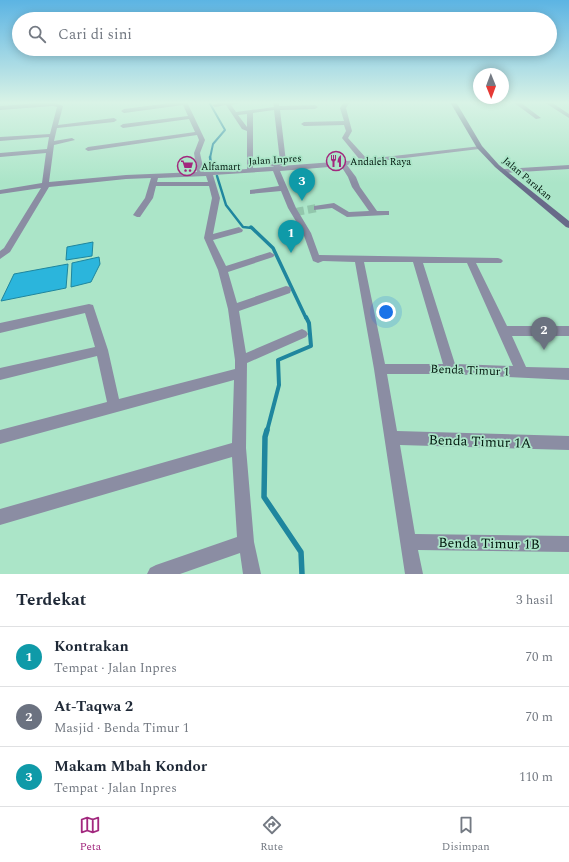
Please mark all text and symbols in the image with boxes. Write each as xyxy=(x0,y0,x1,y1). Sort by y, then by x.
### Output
search box xyxy=(12,12,557,56)
icon: search xyxy=(26,23,48,45)
text: Cari di sini xyxy=(58,23,132,46)
north arrow xyxy=(473,68,509,104)
street label: Jalan Inpres xyxy=(248,150,302,170)
restaurant icon: Andaleh Raya xyxy=(325,150,347,172)
street label: Jalan Parakan xyxy=(499,153,556,205)
place label: Andaleh Raya xyxy=(350,154,411,170)
supermarket icon: Alfamart xyxy=(176,155,198,177)
place label: Alfamart xyxy=(201,159,241,175)
pin: 3 xyxy=(289,168,315,201)
pin: 1 xyxy=(278,220,304,253)
your location xyxy=(376,302,396,322)
pin: 2 xyxy=(531,317,557,350)
street label: Benda Timur 1 xyxy=(430,360,510,381)
street label: Benda Timur 1A xyxy=(428,429,532,454)
street label: Benda Timur 1B xyxy=(438,532,540,555)
text: Terdekat xyxy=(16,587,86,613)
text: 3 hasil xyxy=(516,590,553,610)
text: Kontrakan xyxy=(54,635,129,658)
text: 1 xyxy=(25,647,33,667)
text: 70 m xyxy=(526,647,553,667)
text: Tempat · Jalan Inpres xyxy=(54,658,177,678)
text: At-Taqwa 2 xyxy=(54,695,133,718)
text: 2 xyxy=(25,707,33,727)
text: 70 m xyxy=(526,707,553,727)
text: Masjid · Benda Timur 1 xyxy=(54,718,189,738)
text: Makam Mbah Kondor xyxy=(54,755,207,778)
text: 3 xyxy=(25,767,33,787)
text: 110 m xyxy=(519,767,553,787)
text: Tempat · Jalan Inpres xyxy=(54,778,177,798)
tab: Peta xyxy=(79,814,101,855)
tab: Rute xyxy=(260,814,283,855)
tab: Disimpan xyxy=(442,814,490,855)

